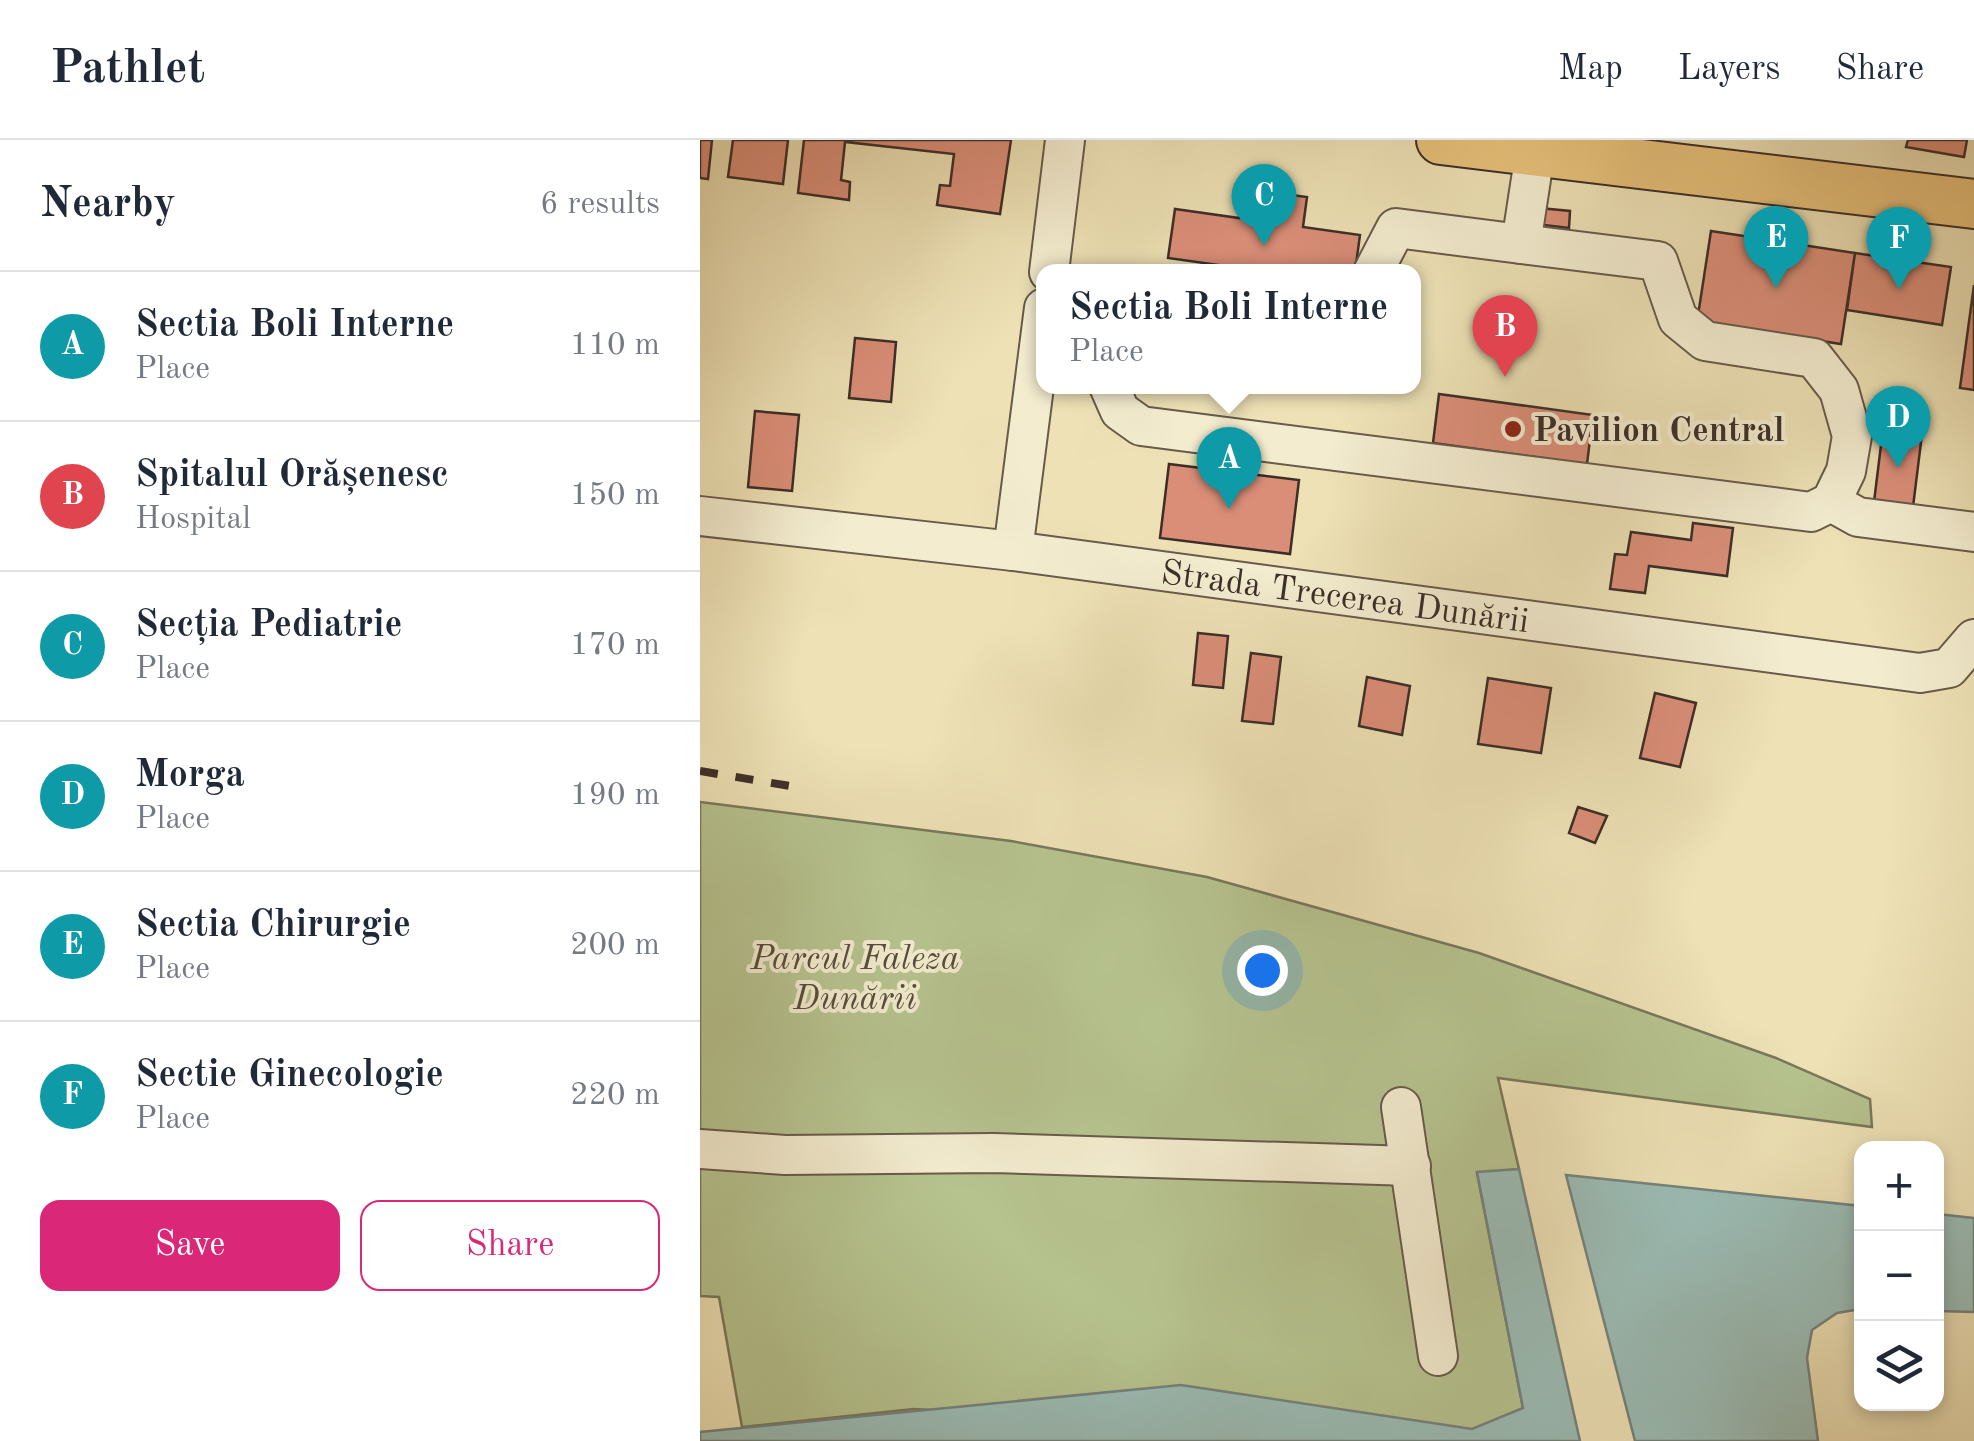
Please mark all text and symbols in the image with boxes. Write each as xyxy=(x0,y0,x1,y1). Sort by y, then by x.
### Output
text: Pathlet xyxy=(50,45,205,93)
text: Map xyxy=(1558,52,1623,87)
text: Layers xyxy=(1678,52,1781,87)
text: Share xyxy=(1836,52,1924,87)
pin: C xyxy=(1232,163,1296,246)
text: Nearby xyxy=(40,184,176,226)
text: 6 results xyxy=(540,189,660,221)
pin: E xyxy=(1744,206,1808,288)
pin: F xyxy=(1866,206,1932,289)
popup xyxy=(1036,264,1421,394)
text: Sectia Boli Interne xyxy=(1069,290,1388,328)
pin: B xyxy=(1472,294,1538,377)
text: Sectia Boli Interne xyxy=(135,307,454,345)
text: A xyxy=(60,330,85,362)
text: 110 m xyxy=(570,330,660,362)
text: Place xyxy=(1069,337,1144,369)
text: Place xyxy=(135,354,210,386)
pin: D xyxy=(1866,385,1930,468)
place label: Pavilion Central xyxy=(1533,414,1785,449)
marker: Pavilion Central xyxy=(1502,418,1524,440)
pin: A xyxy=(1196,426,1262,509)
text: Spitalul Orășenesc xyxy=(135,457,449,495)
text: B xyxy=(61,480,84,512)
text: 150 m xyxy=(570,480,660,512)
text: Hospital xyxy=(135,504,251,536)
street label: Strada Trecerea Dunării xyxy=(1159,556,1531,640)
text: Secția Pediatrie xyxy=(135,607,402,645)
text: C xyxy=(62,630,83,662)
text: 170 m xyxy=(570,630,660,662)
text: Place xyxy=(135,654,210,686)
text: Morga xyxy=(135,757,245,795)
text: D xyxy=(60,780,85,812)
text: 190 m xyxy=(570,780,660,812)
text: Place xyxy=(135,804,210,836)
text: Sectia Chirurgie xyxy=(135,907,411,945)
text: E xyxy=(61,930,84,962)
text: 200 m xyxy=(570,930,660,962)
park label: Parcul Faleza Dunării xyxy=(750,942,959,1017)
your location xyxy=(1237,945,1288,996)
text: Place xyxy=(135,954,210,986)
text: Sectie Ginecologie xyxy=(135,1057,444,1095)
text: F xyxy=(62,1080,83,1112)
text: 220 m xyxy=(570,1080,660,1112)
text: Place xyxy=(135,1104,210,1136)
map controls xyxy=(1854,1141,1944,1411)
button: + xyxy=(1854,1141,1944,1231)
button: Save xyxy=(40,1200,340,1291)
button: Share xyxy=(360,1200,660,1291)
button: − xyxy=(1854,1231,1944,1321)
button: layers xyxy=(1854,1321,1944,1411)

